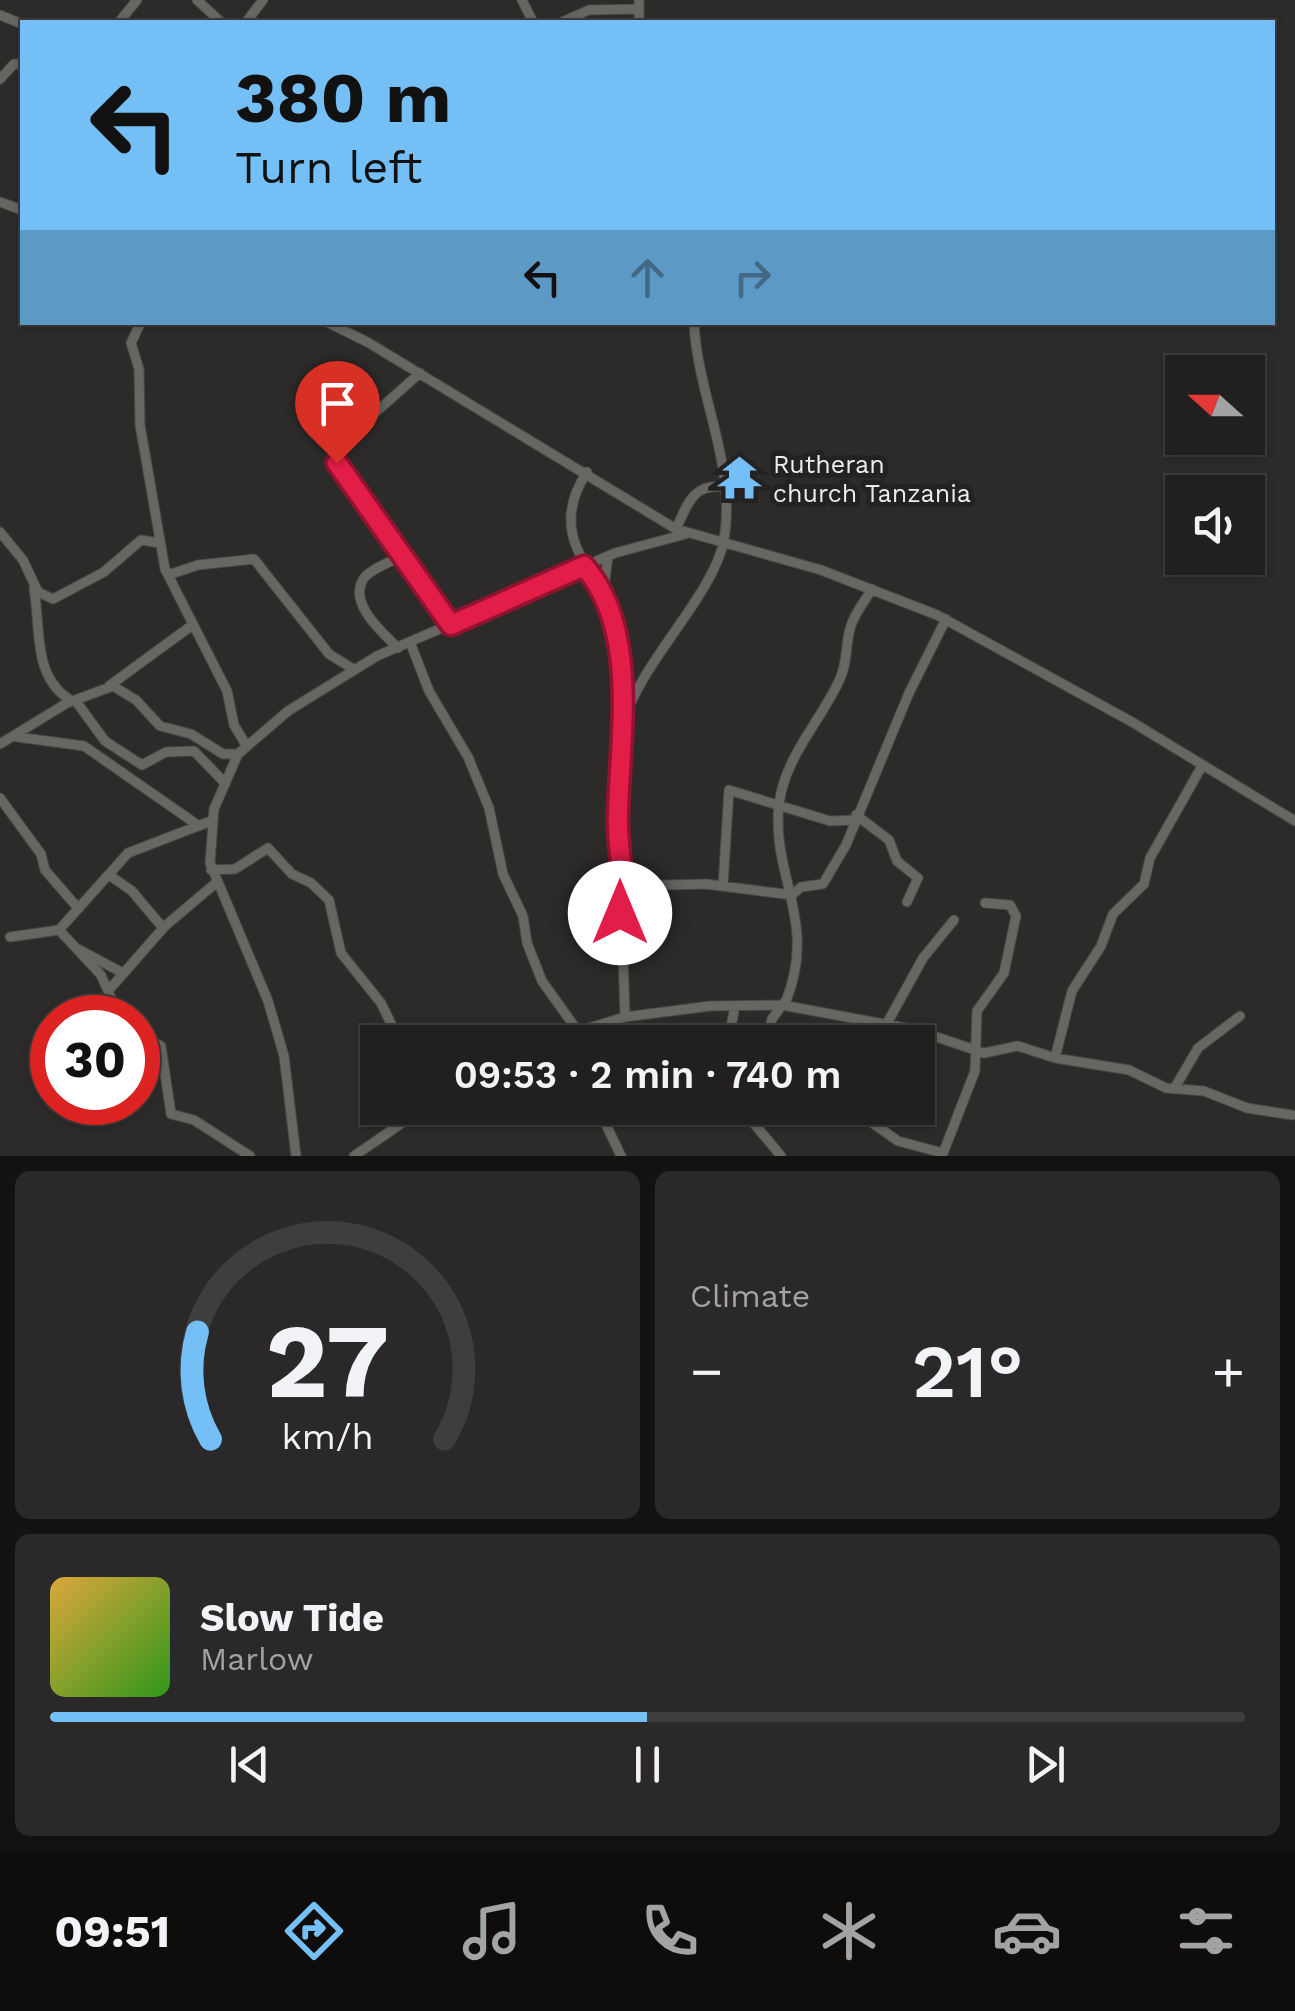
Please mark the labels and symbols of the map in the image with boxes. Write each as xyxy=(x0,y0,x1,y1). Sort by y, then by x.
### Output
north arrow xyxy=(1165,355,1265,455)
pin xyxy=(295,361,380,464)
place label: Rutheran church Tanzania xyxy=(773,450,971,508)
temple icon: Rutheran church Tanzania xyxy=(716,454,764,502)
position arrow xyxy=(568,861,672,965)
speed limit sign: 30 xyxy=(30,995,160,1125)

